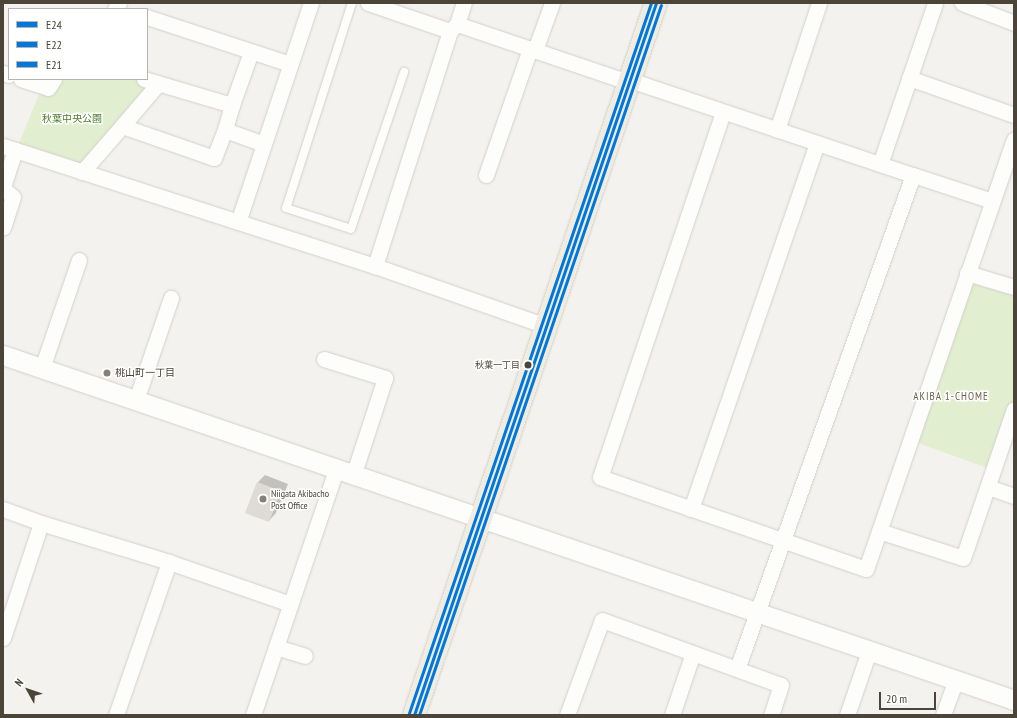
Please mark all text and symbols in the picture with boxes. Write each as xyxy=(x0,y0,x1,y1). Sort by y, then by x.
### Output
legend xyxy=(8,8,148,80)
text: E24 xyxy=(46,17,62,32)
text: E22 xyxy=(46,37,62,52)
text: E21 xyxy=(46,57,62,72)
park label: 秋葉中央公園 xyxy=(42,113,102,125)
place label: 秋葉一丁目 xyxy=(475,360,520,370)
marker: 秋葉一丁目 xyxy=(523,360,533,370)
place label: 桃山町一丁目 xyxy=(115,367,175,379)
marker: 桃山町一丁目 xyxy=(102,368,112,378)
district label: AKIBA 1-CHOME xyxy=(913,389,989,403)
place label: Niigata Akibacho Post Office xyxy=(271,487,329,510)
marker: Niigata Akibacho Post Office xyxy=(258,494,268,504)
north arrow xyxy=(8,670,48,710)
text: N xyxy=(12,676,26,689)
scale bar xyxy=(881,684,938,710)
text: 20 m xyxy=(886,691,907,706)

